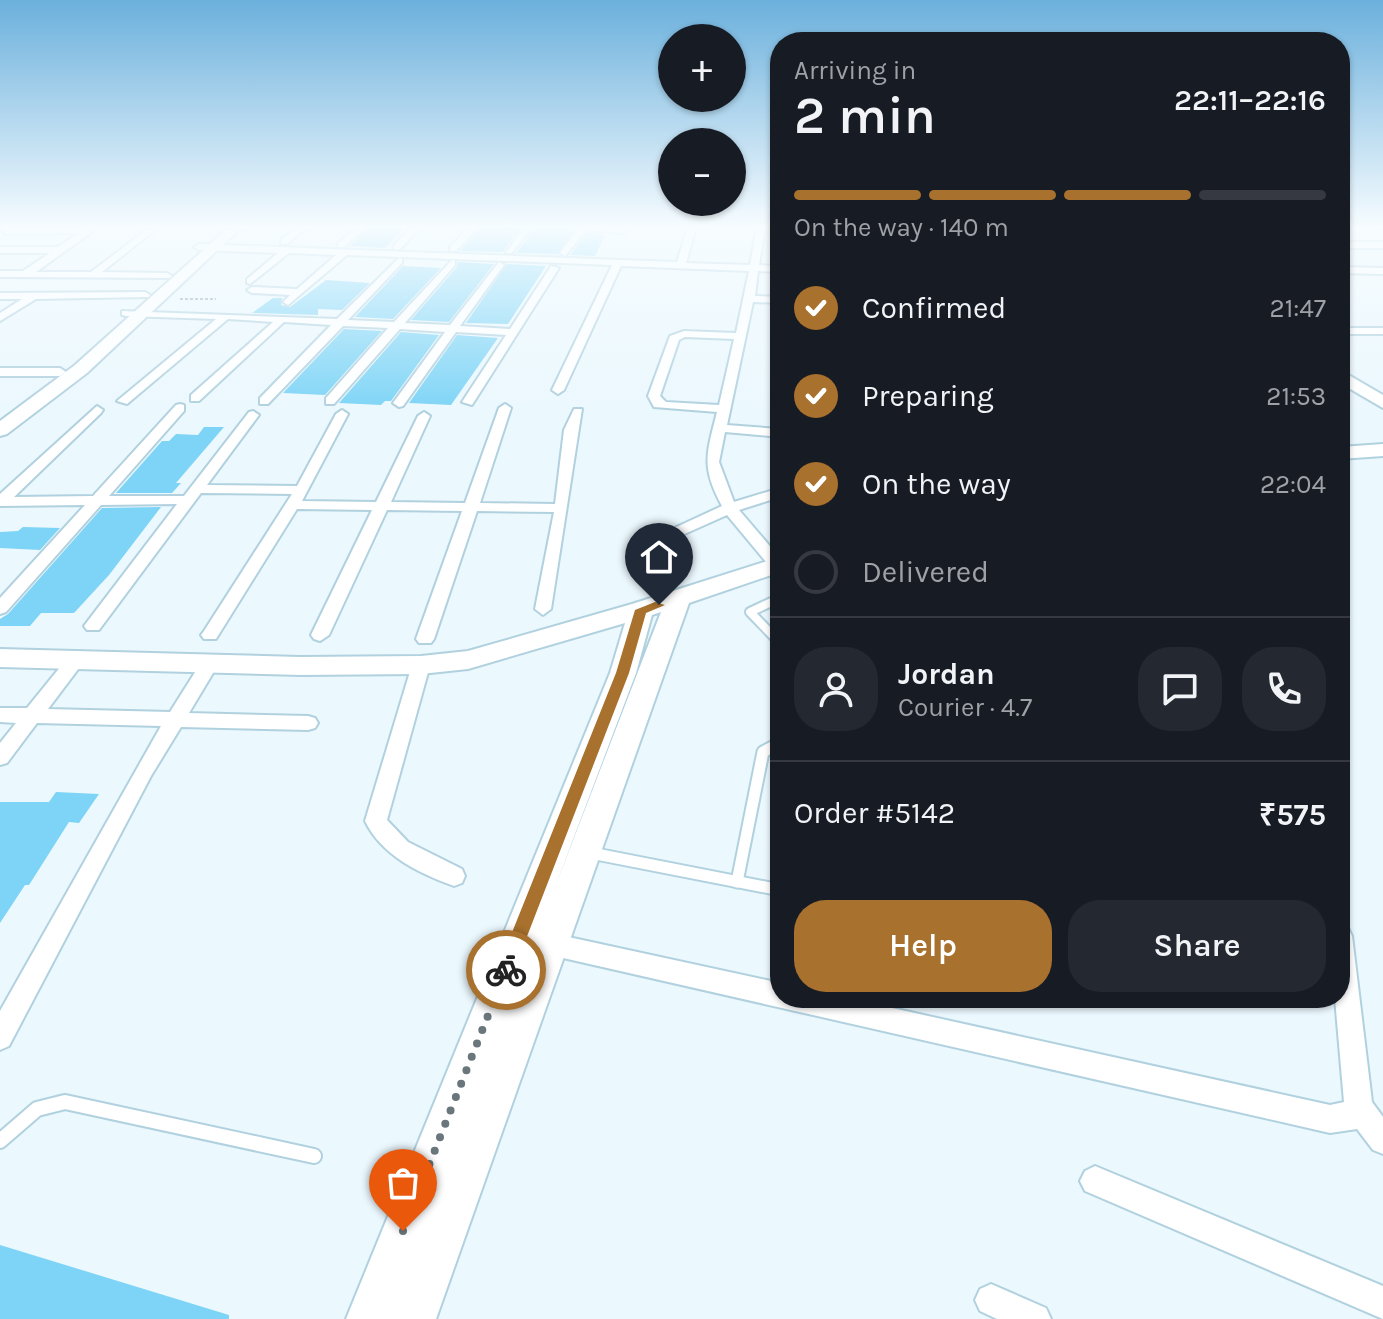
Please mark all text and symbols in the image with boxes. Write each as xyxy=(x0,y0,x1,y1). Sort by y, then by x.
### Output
map controls xyxy=(658,24,746,216)
button: + xyxy=(658,24,746,112)
text: Arriving in xyxy=(794,55,916,86)
text: 22:11–22:16 xyxy=(1174,82,1326,118)
text: 2 min xyxy=(794,85,936,146)
button: − xyxy=(658,128,746,216)
text: On the way · 140 m xyxy=(794,212,1009,243)
icon: check xyxy=(794,286,838,330)
text: Confirmed xyxy=(862,290,1006,326)
text: 21:47 xyxy=(1270,293,1326,324)
icon: check xyxy=(794,374,838,418)
text: Preparing xyxy=(862,378,994,414)
text: 21:53 xyxy=(1266,381,1326,412)
icon: check xyxy=(794,462,838,506)
text: On the way xyxy=(862,466,1011,502)
text: 22:04 xyxy=(1260,469,1326,500)
pin xyxy=(625,523,693,605)
icon: home xyxy=(637,535,681,579)
text: Delivered xyxy=(862,554,989,590)
button: person xyxy=(794,647,878,731)
button: chat xyxy=(1138,647,1222,731)
button: phone xyxy=(1242,647,1326,731)
text: Jordan xyxy=(898,656,995,692)
text: Courier · 4.7 xyxy=(898,692,1032,723)
text: Order #5142 xyxy=(794,795,955,831)
text: ₹575 xyxy=(1259,797,1326,833)
button: Help xyxy=(794,900,1052,992)
button: Share xyxy=(1068,900,1326,992)
courier xyxy=(466,930,546,1010)
icon: bike xyxy=(484,948,528,992)
pin xyxy=(369,1149,437,1231)
icon: bag xyxy=(381,1161,425,1205)

